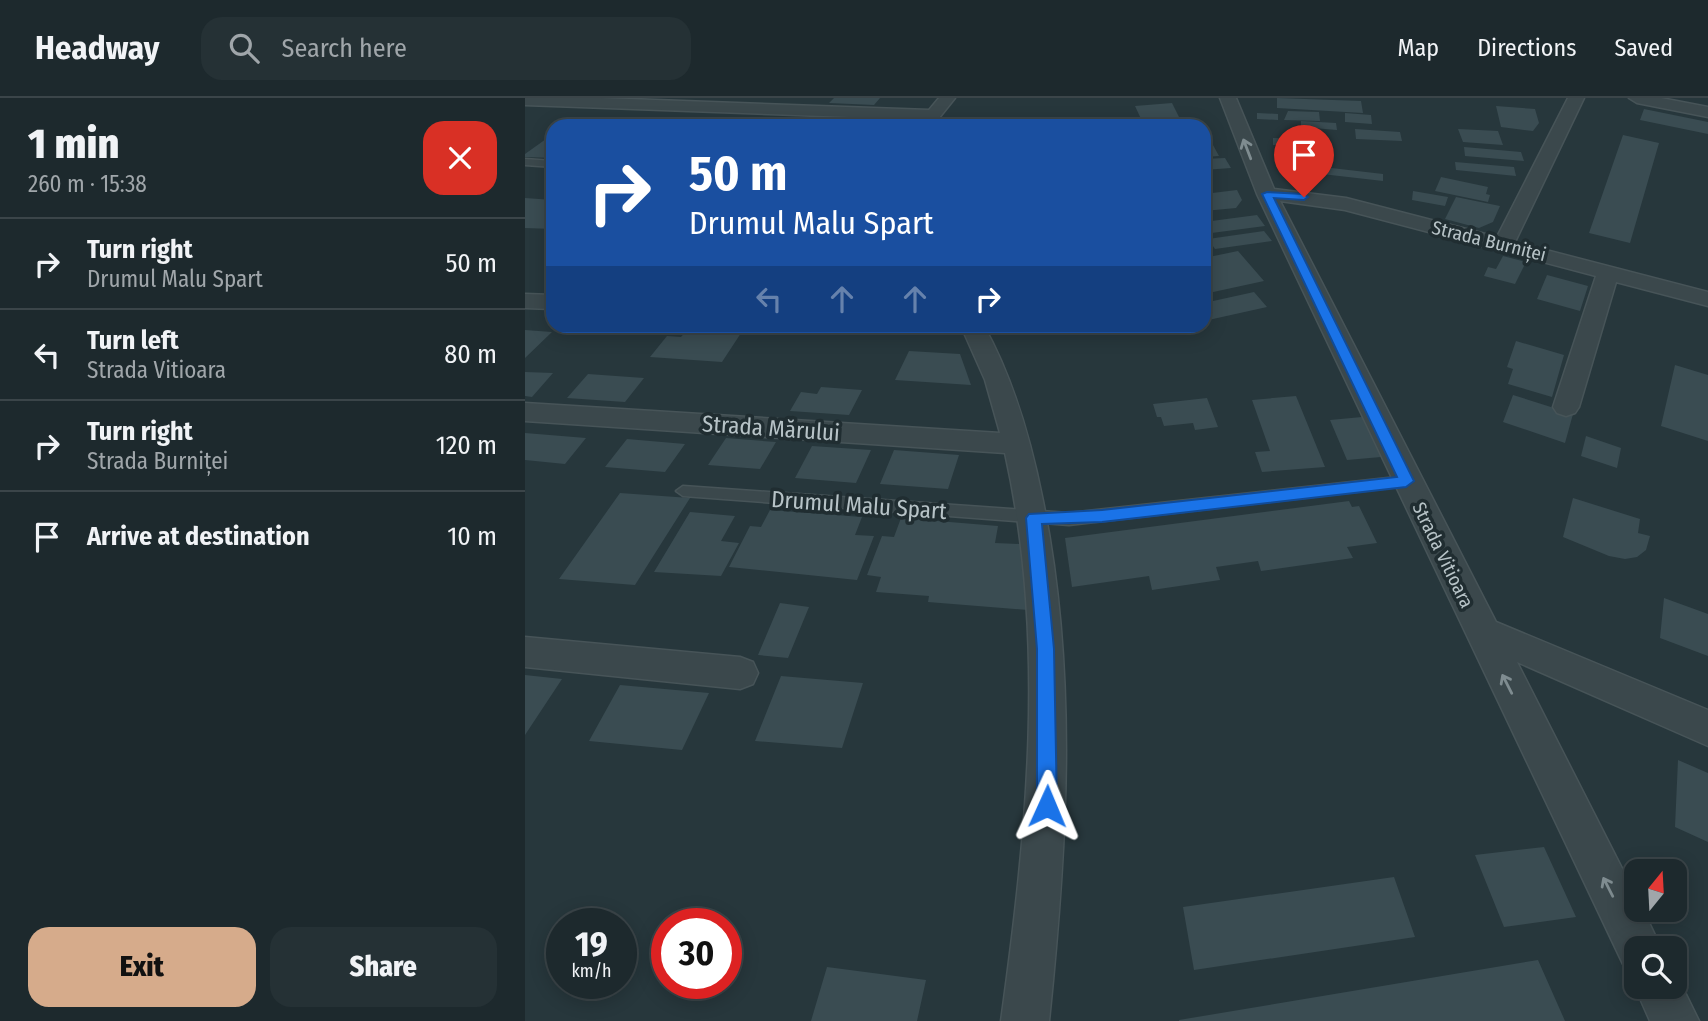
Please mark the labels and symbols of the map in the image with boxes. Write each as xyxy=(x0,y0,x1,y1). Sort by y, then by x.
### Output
pin xyxy=(1274,125,1334,197)
one-way arrow xyxy=(1240,138,1253,160)
street label: Strada Burniței xyxy=(1430,216,1548,266)
street label: Strada Mărului xyxy=(701,409,841,447)
street label: Drumul Malu Spart xyxy=(770,485,948,525)
street label: Strada Vitioara xyxy=(1407,498,1479,612)
one-way arrow xyxy=(1499,674,1513,695)
position arrow xyxy=(1010,769,1084,843)
north arrow xyxy=(1624,859,1687,922)
one-way arrow xyxy=(1601,877,1615,898)
speed limit sign: 30 xyxy=(651,908,742,999)

